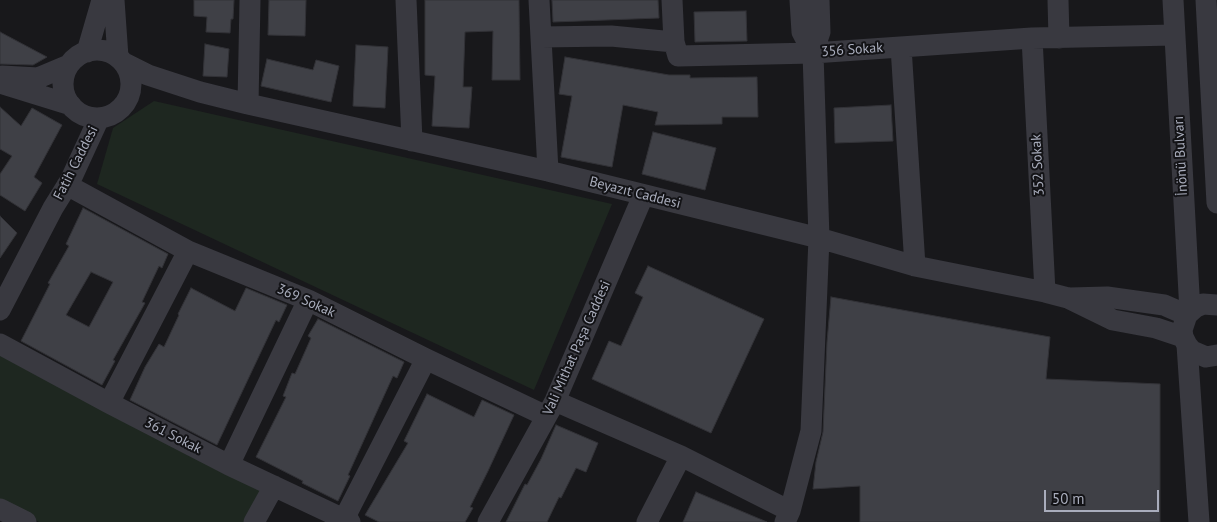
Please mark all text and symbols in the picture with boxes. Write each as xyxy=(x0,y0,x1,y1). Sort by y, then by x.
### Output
street label: 356 Sokak xyxy=(821,39,883,61)
street label: İnönü Bulvarı xyxy=(1171,116,1191,196)
street label: Fatih Caddesi xyxy=(50,123,102,203)
street label: 352 Sokak xyxy=(1028,134,1048,196)
street label: Beyazıt Caddesi xyxy=(588,174,682,212)
street label: Vali Mithat Paşa Caddesi xyxy=(540,278,614,418)
street label: 369 Sokak xyxy=(274,281,338,321)
street label: 361 Sokak xyxy=(142,414,204,458)
scale bar xyxy=(1047,480,1162,512)
text: 50 m xyxy=(1052,489,1085,508)

